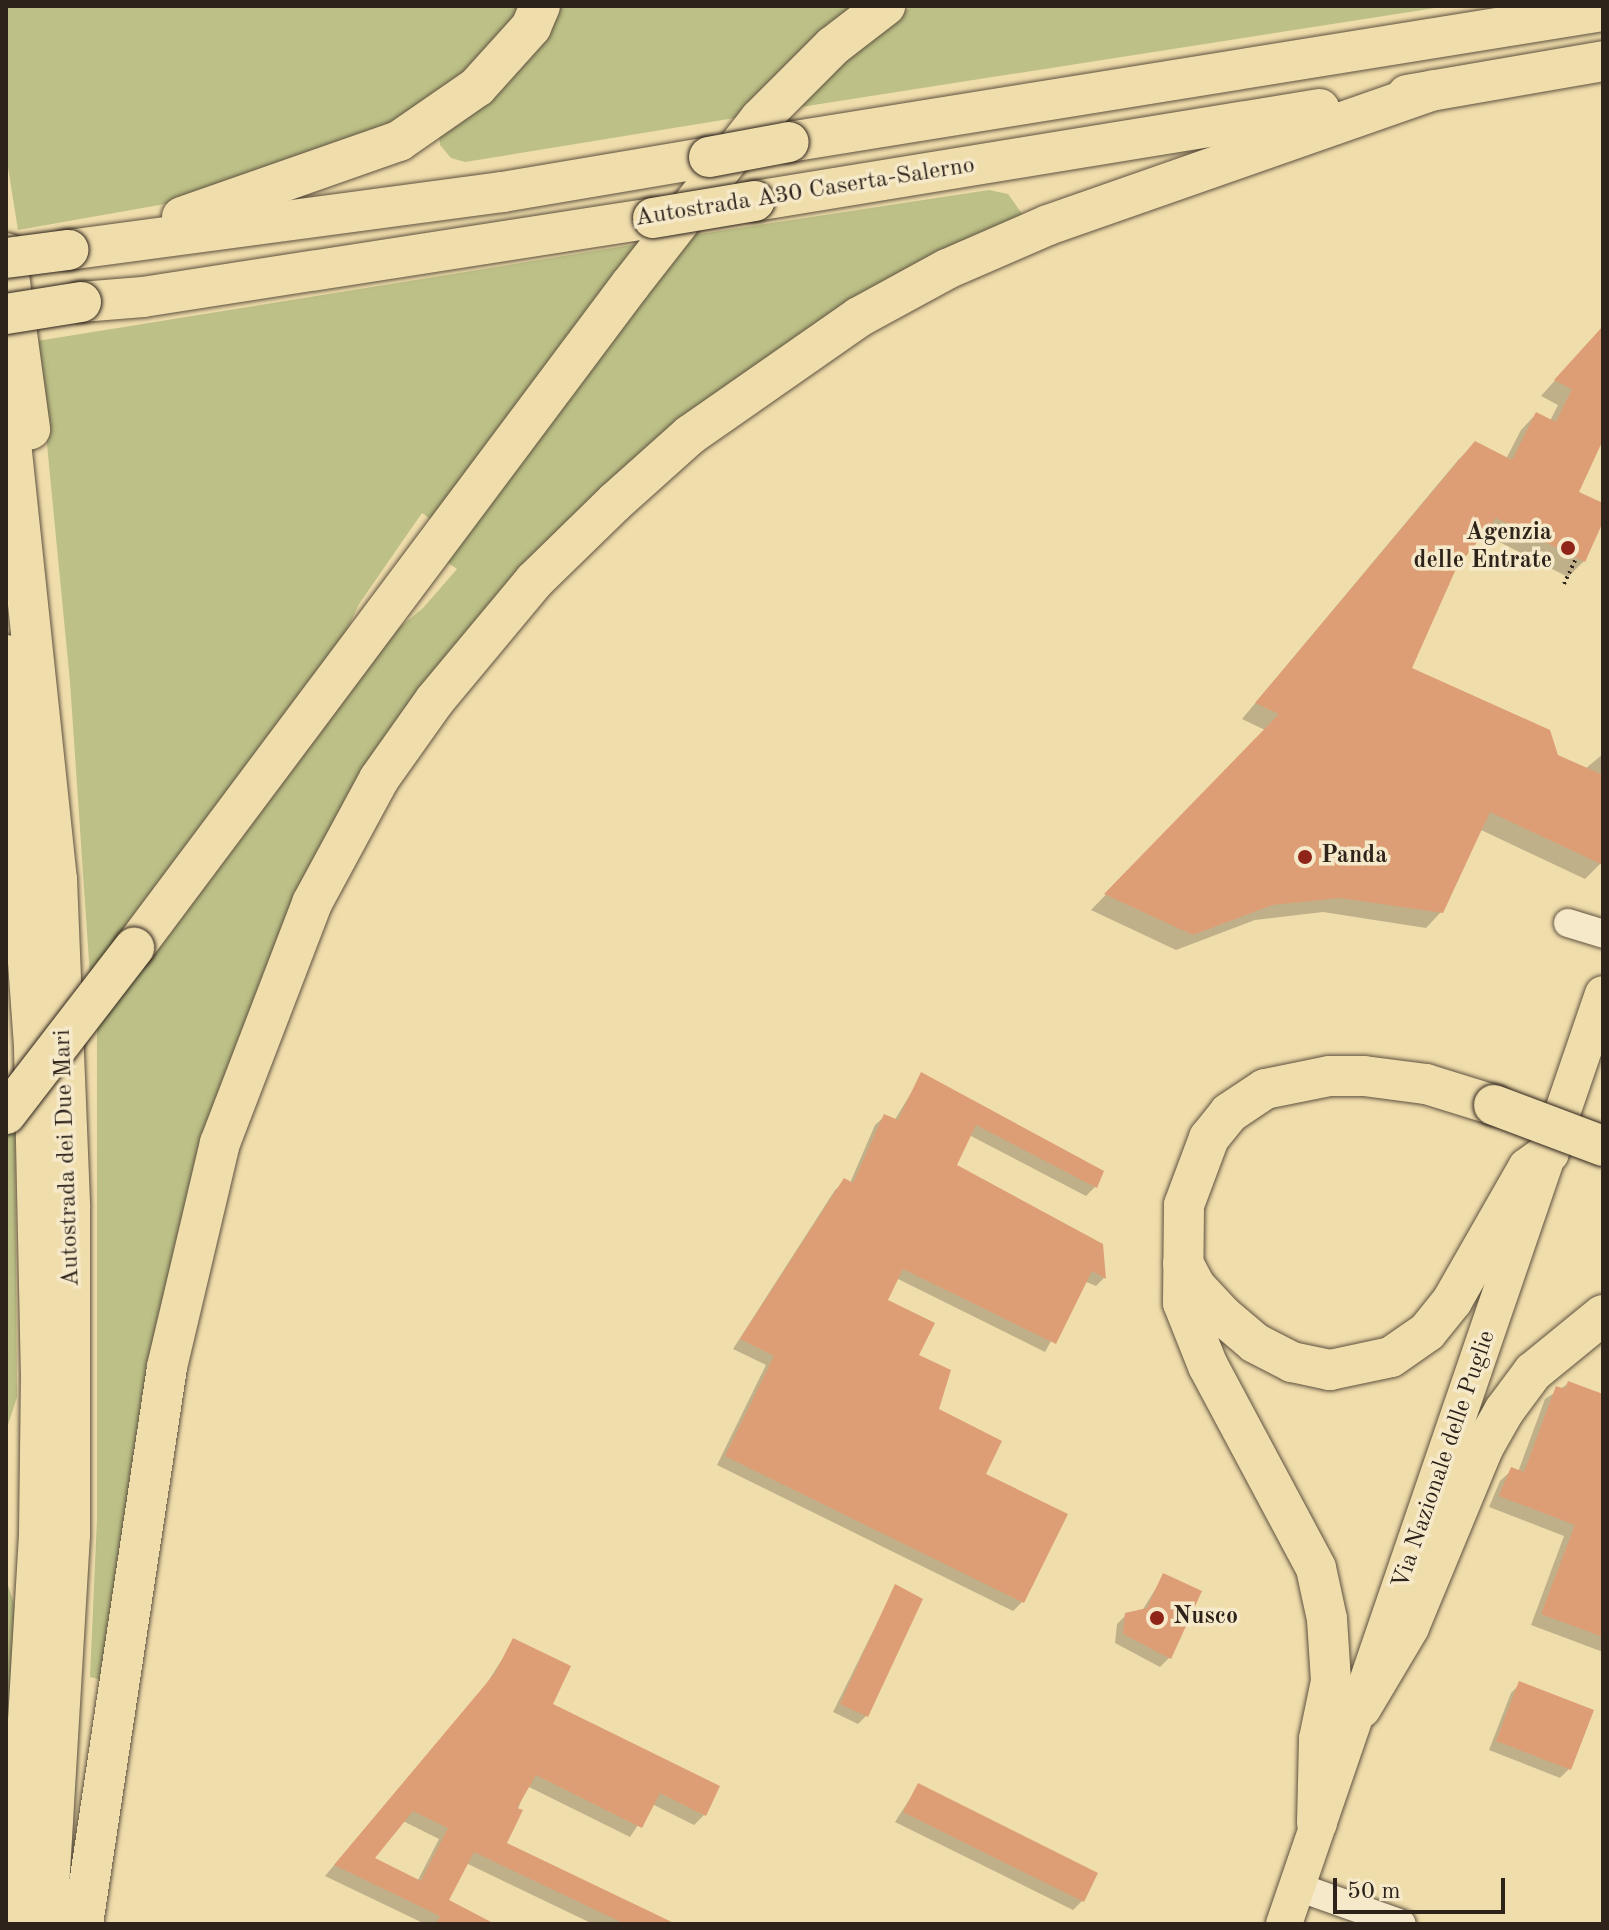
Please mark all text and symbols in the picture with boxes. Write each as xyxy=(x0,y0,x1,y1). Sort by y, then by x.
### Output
street label: Autostrada A30 Caserta-Salerno xyxy=(633,152,977,234)
place label: Agenzia delle Entrate xyxy=(1414,520,1552,576)
marker: Agenzia delle Entrate xyxy=(1559,539,1577,557)
place label: Panda xyxy=(1321,843,1387,871)
marker: Panda xyxy=(1296,848,1314,866)
street label: Autostrada dei Due Mari xyxy=(49,1029,87,1287)
street label: Via Nazionale delle Puglie xyxy=(1387,1327,1503,1593)
place label: Nusco xyxy=(1173,1604,1238,1632)
marker: Nusco xyxy=(1148,1609,1166,1627)
scale bar xyxy=(1337,1862,1509,1912)
text: 50 m xyxy=(1347,1880,1401,1904)

